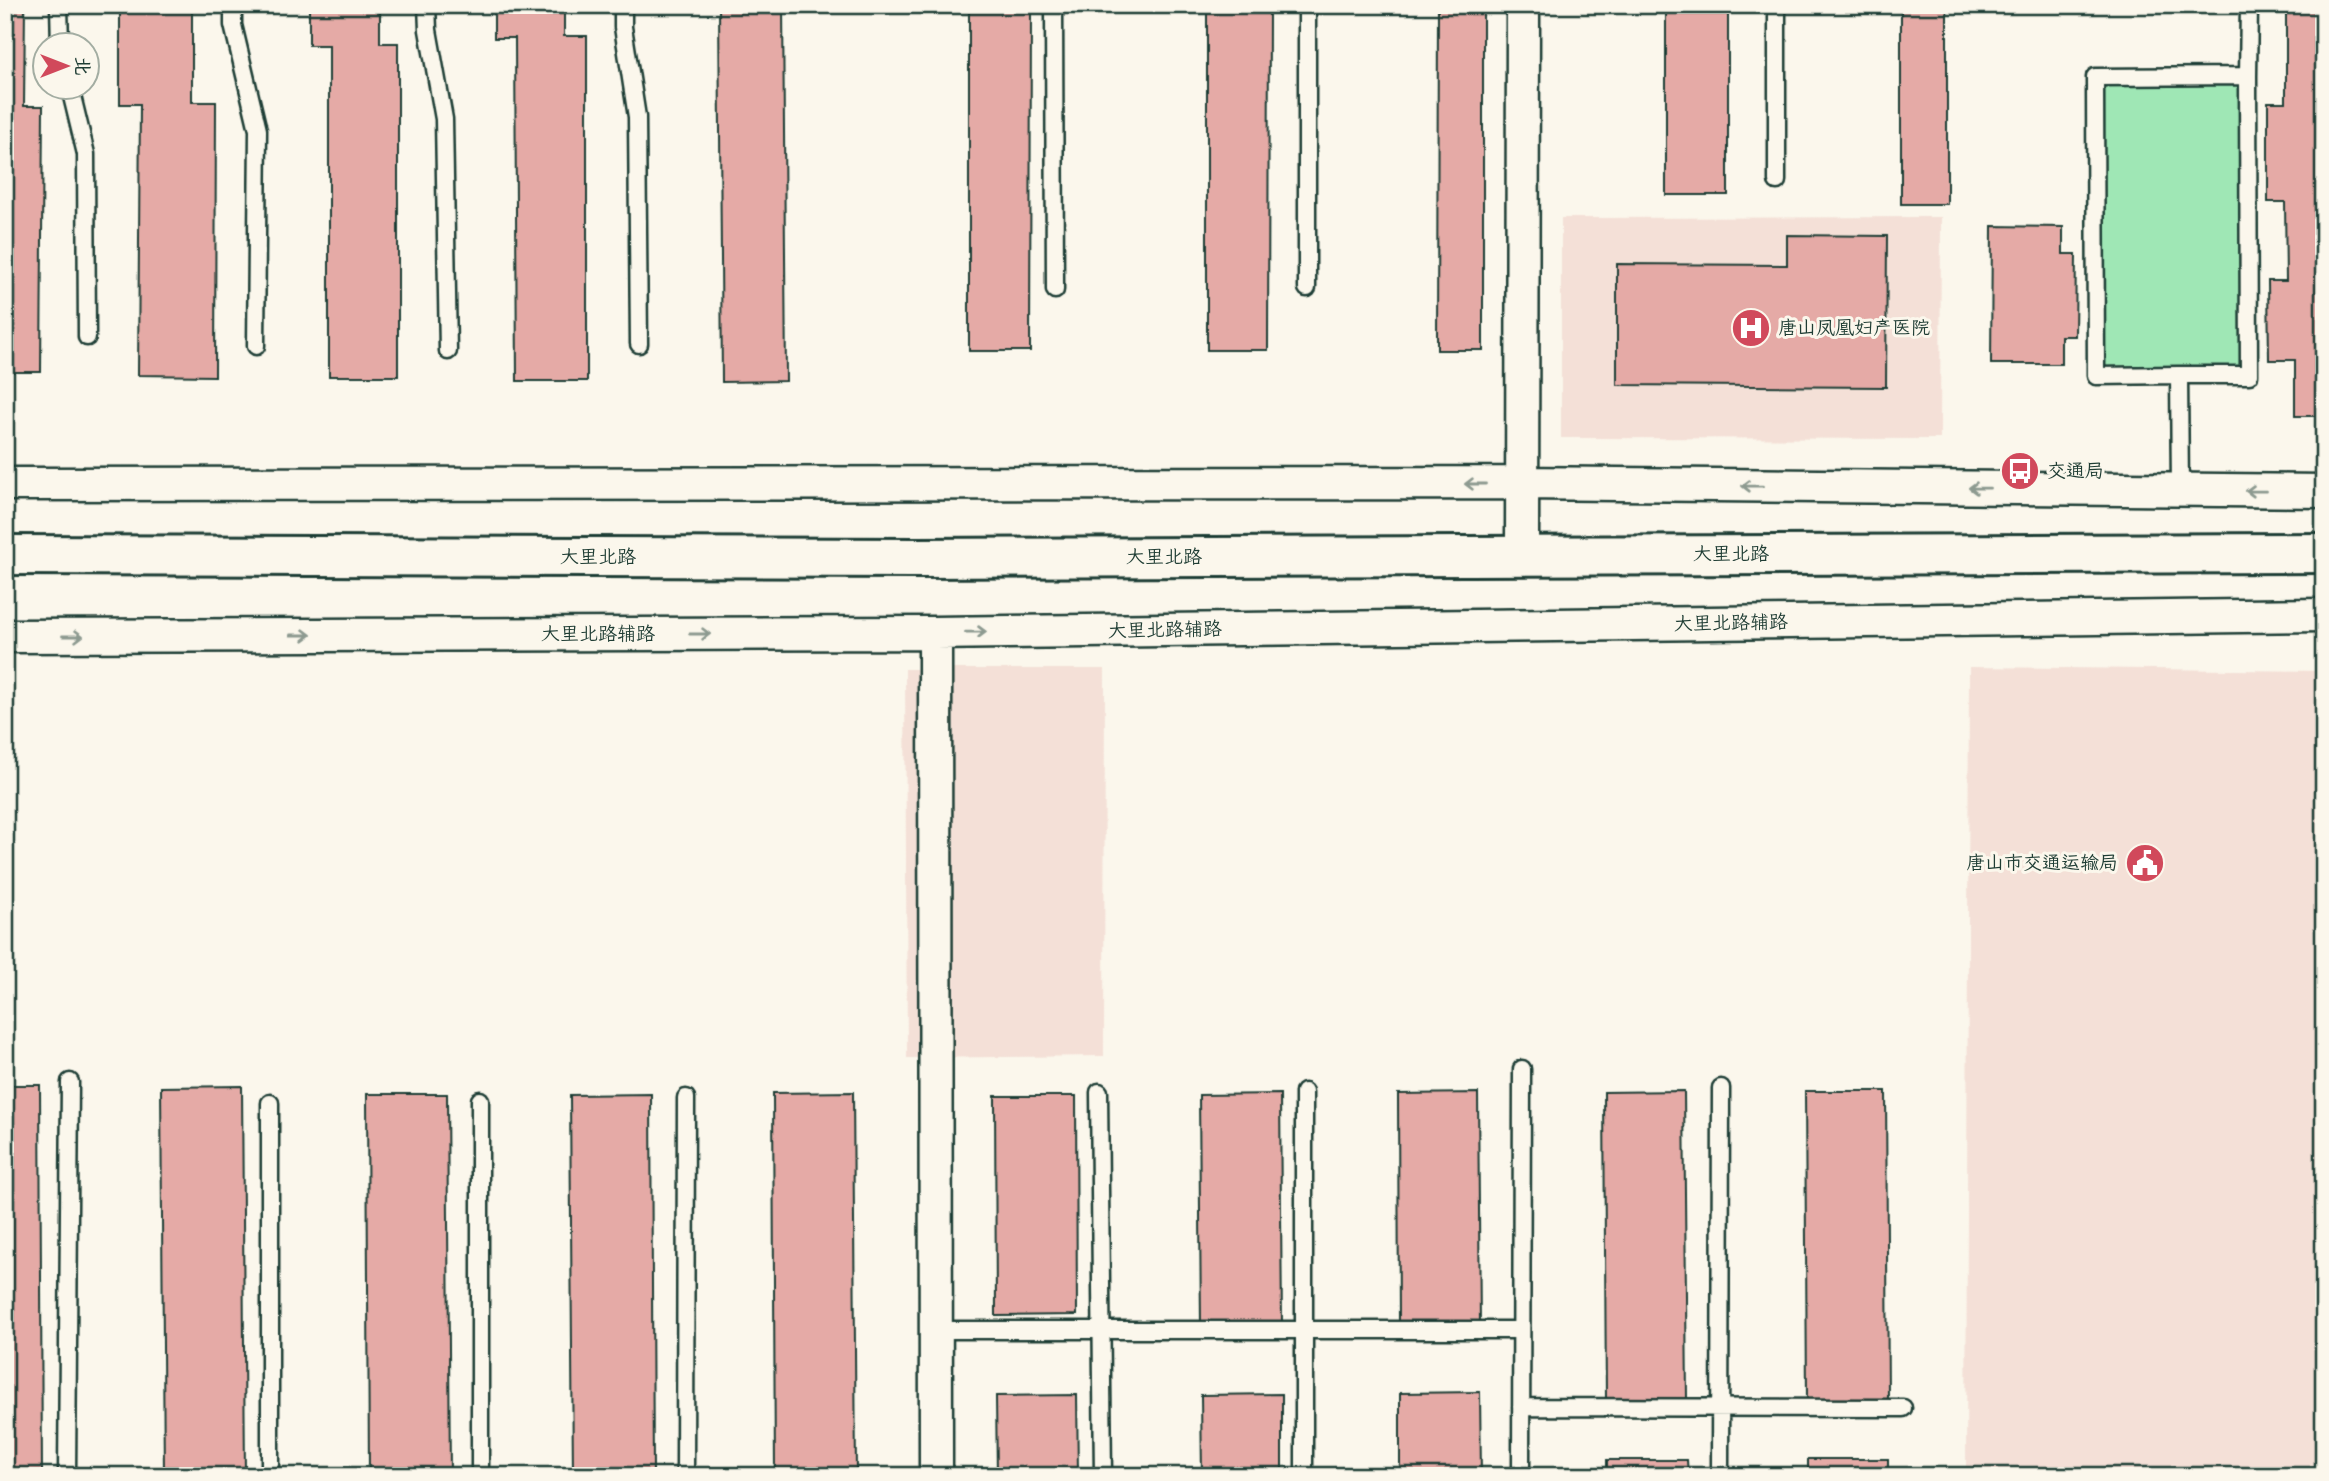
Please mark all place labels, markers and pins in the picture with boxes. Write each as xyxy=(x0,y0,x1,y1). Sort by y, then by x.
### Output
hospital icon: 唐山凤凰妇产医院 xyxy=(1730,307,1772,349)
place label: 唐山凤凰妇产医院 xyxy=(1778,316,1930,340)
bus stop icon: 交通局 xyxy=(1999,450,2041,492)
place label: 交通局 xyxy=(2047,459,2104,483)
public building icon: 唐山市交通运输局 xyxy=(2124,842,2166,884)
place label: 唐山市交通运输局 xyxy=(1966,851,2118,875)

